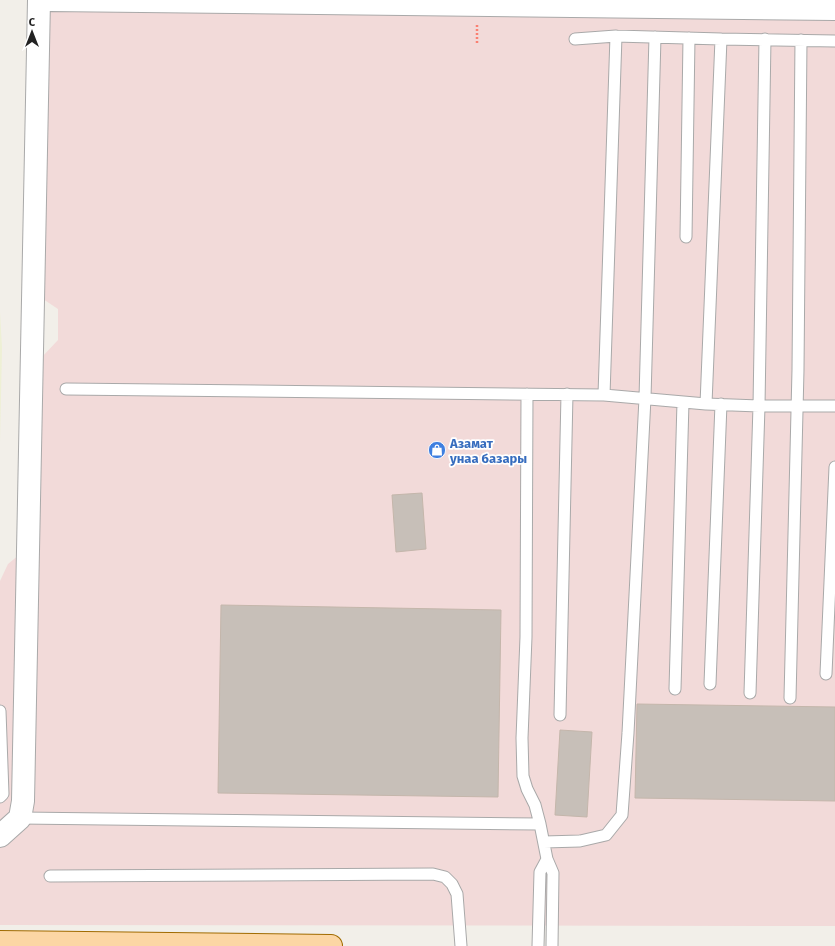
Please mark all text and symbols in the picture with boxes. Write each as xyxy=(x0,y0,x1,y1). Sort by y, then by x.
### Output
north arrow xyxy=(12,12,52,52)
text: С xyxy=(29,16,36,29)
place label: Азамат унаа базары xyxy=(449,436,527,466)
shop icon: Азамат унаа базары xyxy=(427,440,447,460)

